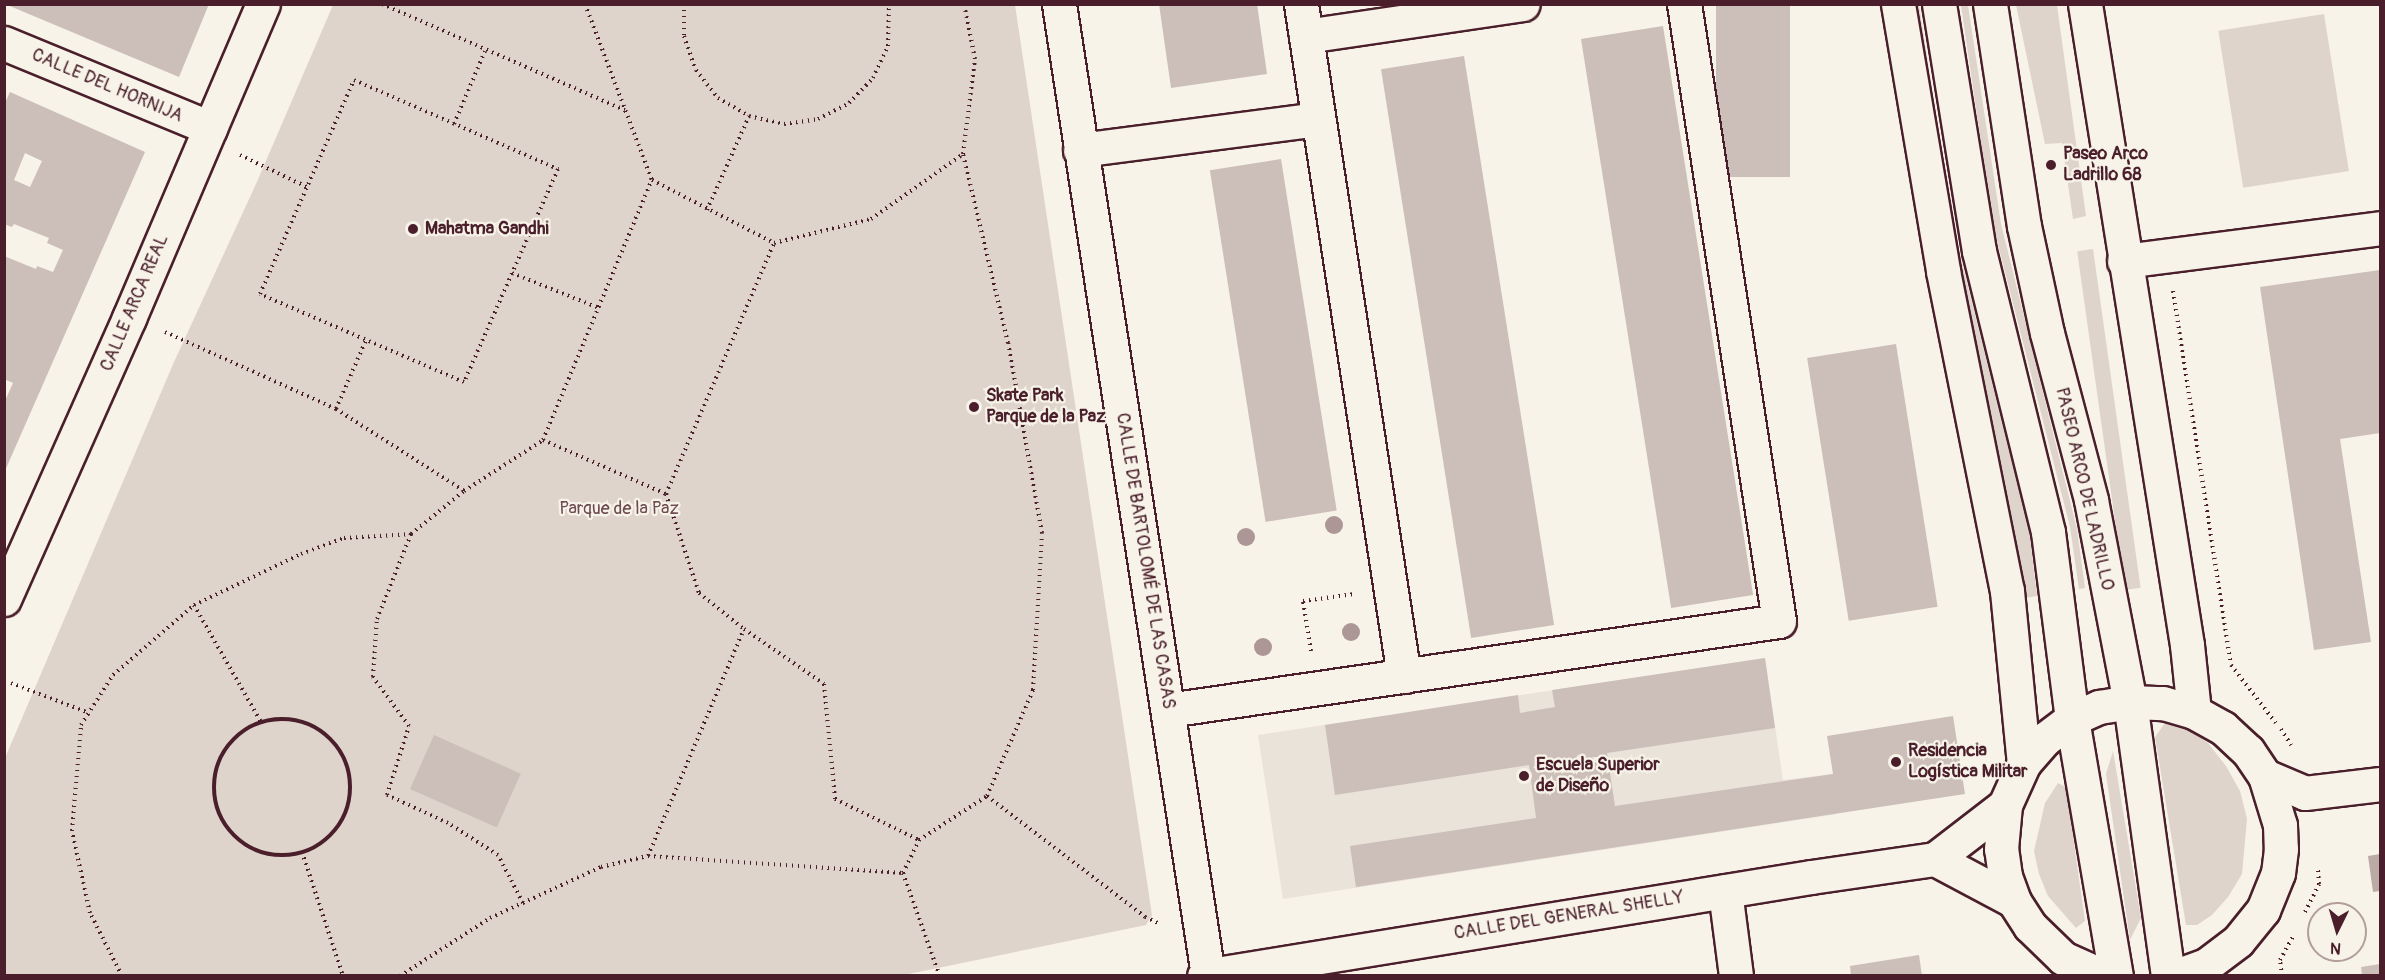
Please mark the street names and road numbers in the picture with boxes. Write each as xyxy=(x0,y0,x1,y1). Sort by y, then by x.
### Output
street label: CALLE DEL HORNIJA xyxy=(28,44,186,128)
street label: CALLE ARCA REAL xyxy=(96,231,174,375)
street label: PASEO ARCO DE LADRILLO xyxy=(2050,385,2118,593)
street label: CALLE DE BARTOLOMÉ DE LAS CASAS xyxy=(1111,411,1179,711)
street label: CALLE DEL GENERAL SHELLY xyxy=(1453,887,1685,945)

